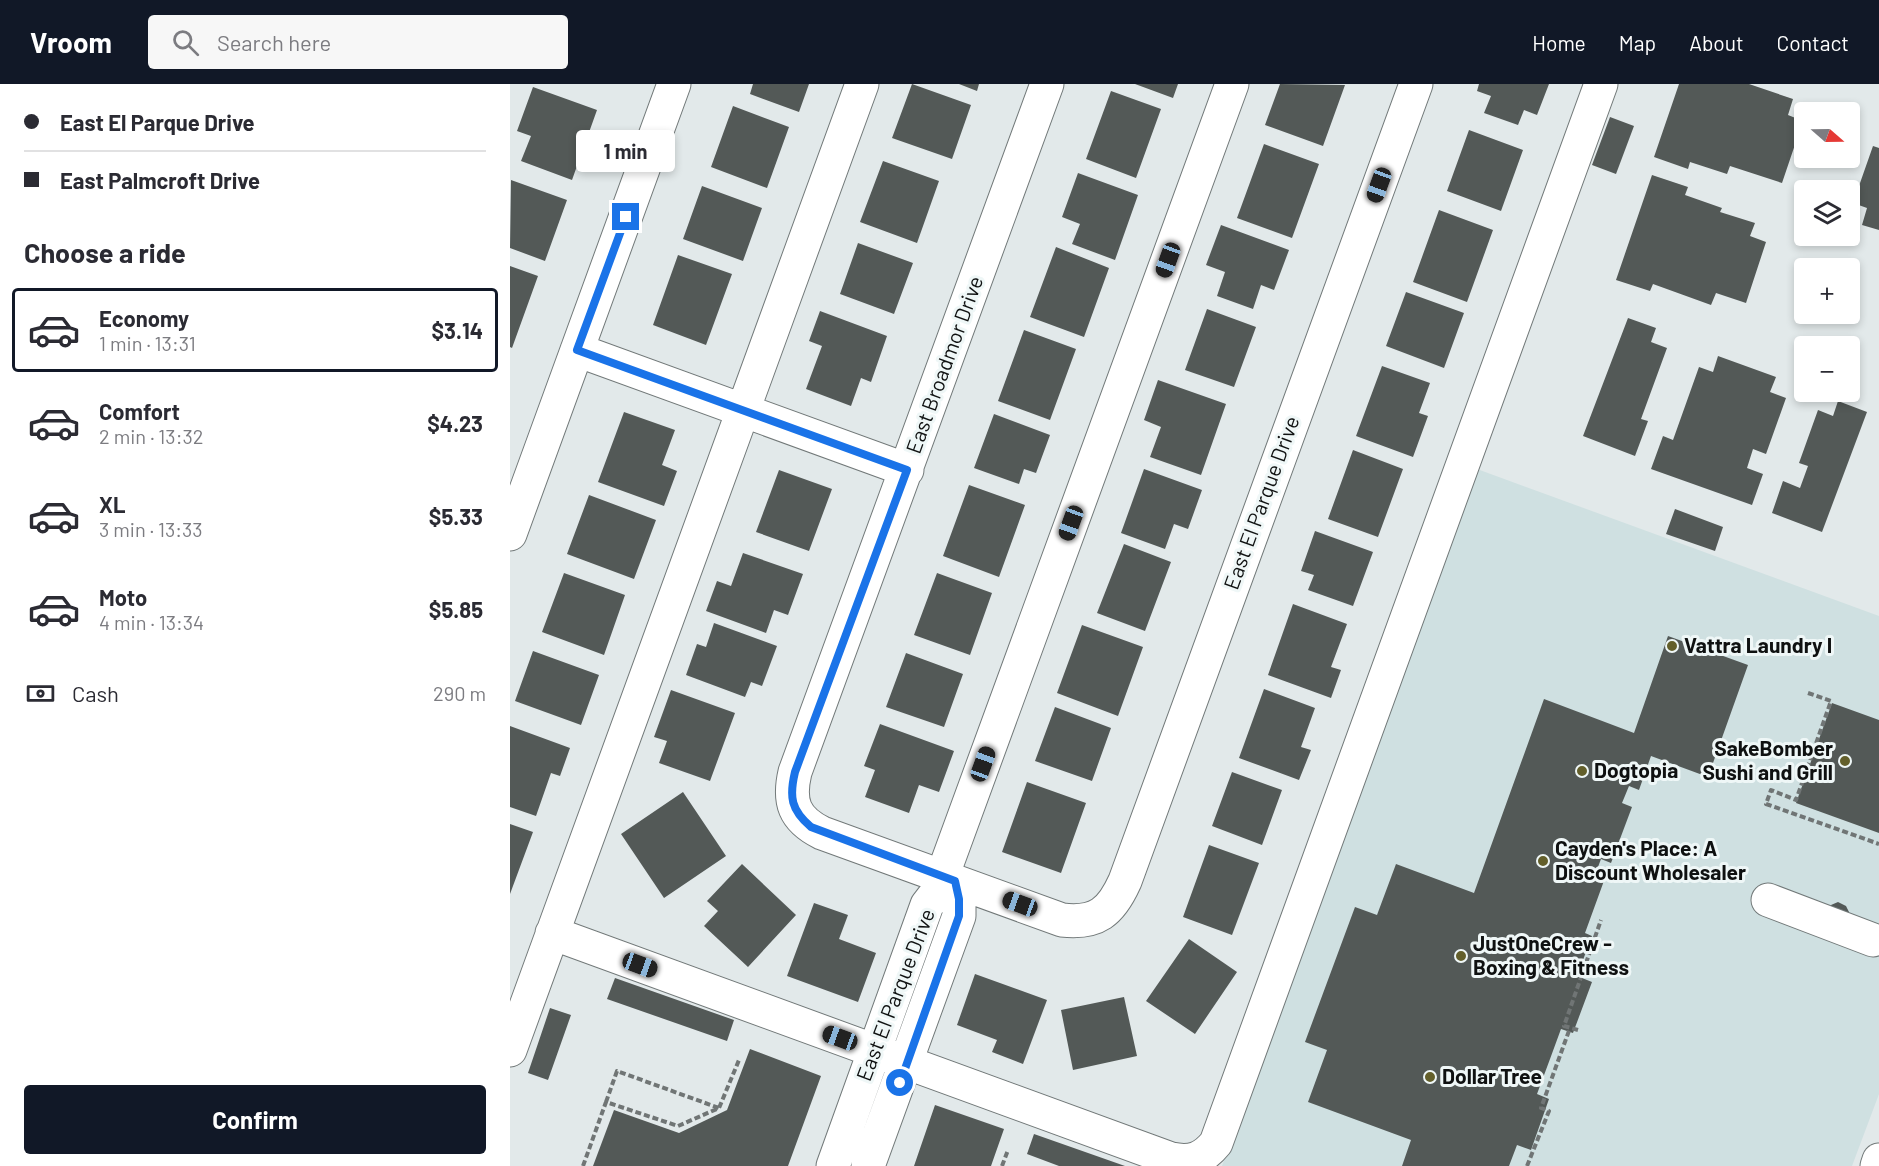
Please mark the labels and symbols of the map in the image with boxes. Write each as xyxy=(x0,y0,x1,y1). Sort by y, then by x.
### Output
north arrow xyxy=(1794,102,1860,168)
callout: 1 min xyxy=(576,130,676,172)
car xyxy=(1364,165,1394,205)
route end xyxy=(612,203,639,230)
car xyxy=(1153,240,1183,280)
street label: East Broadmor Drive xyxy=(900,272,987,457)
street label: East El Parque Drive xyxy=(1218,412,1304,593)
car xyxy=(1056,503,1086,543)
place label: Vattra Laundry I xyxy=(1684,632,1832,657)
marker: Vattra Laundry I xyxy=(1665,639,1679,653)
place label: SakeBomber Sushi and Grill xyxy=(1702,735,1833,784)
car xyxy=(968,744,998,784)
marker: SakeBomber Sushi and Grill xyxy=(1838,754,1852,768)
place label: Dogtopia xyxy=(1594,757,1678,782)
marker: Dogtopia xyxy=(1575,764,1589,778)
place label: Cayden's Place: A Discount Wholesaler xyxy=(1555,835,1746,884)
marker: Cayden's Place: A Discount Wholesaler xyxy=(1536,854,1550,868)
car xyxy=(1000,889,1040,919)
street label: East El Parque Drive xyxy=(850,905,939,1084)
place label: JustOneCrew - Boxing & Fitness xyxy=(1473,930,1629,979)
marker: JustOneCrew - Boxing & Fitness xyxy=(1454,949,1468,963)
car xyxy=(620,950,660,980)
car xyxy=(820,1023,860,1053)
place label: Dollar Tree xyxy=(1442,1063,1542,1088)
route start xyxy=(886,1069,913,1096)
marker: Dollar Tree xyxy=(1423,1070,1437,1084)

